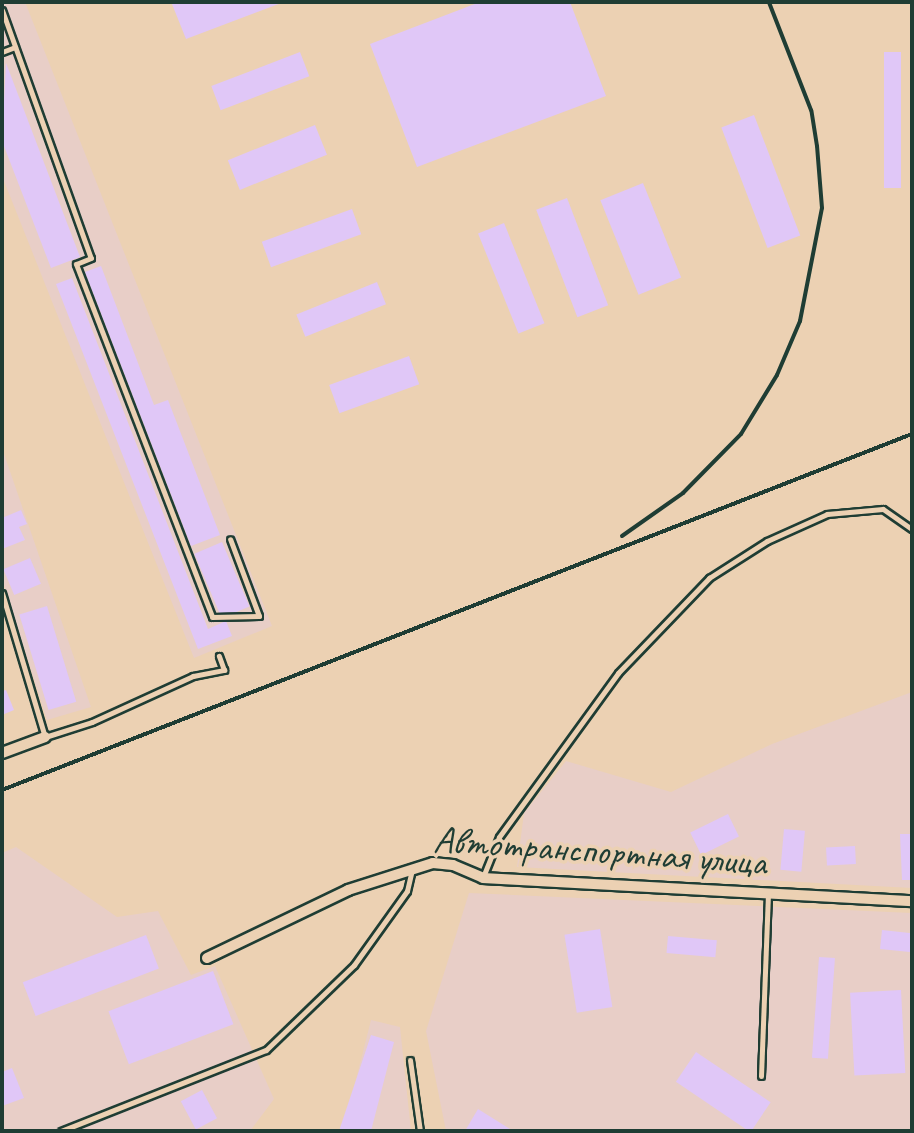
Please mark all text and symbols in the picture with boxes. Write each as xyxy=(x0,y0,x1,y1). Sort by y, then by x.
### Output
street label: Автотранспортная улица xyxy=(430,816,770,886)

